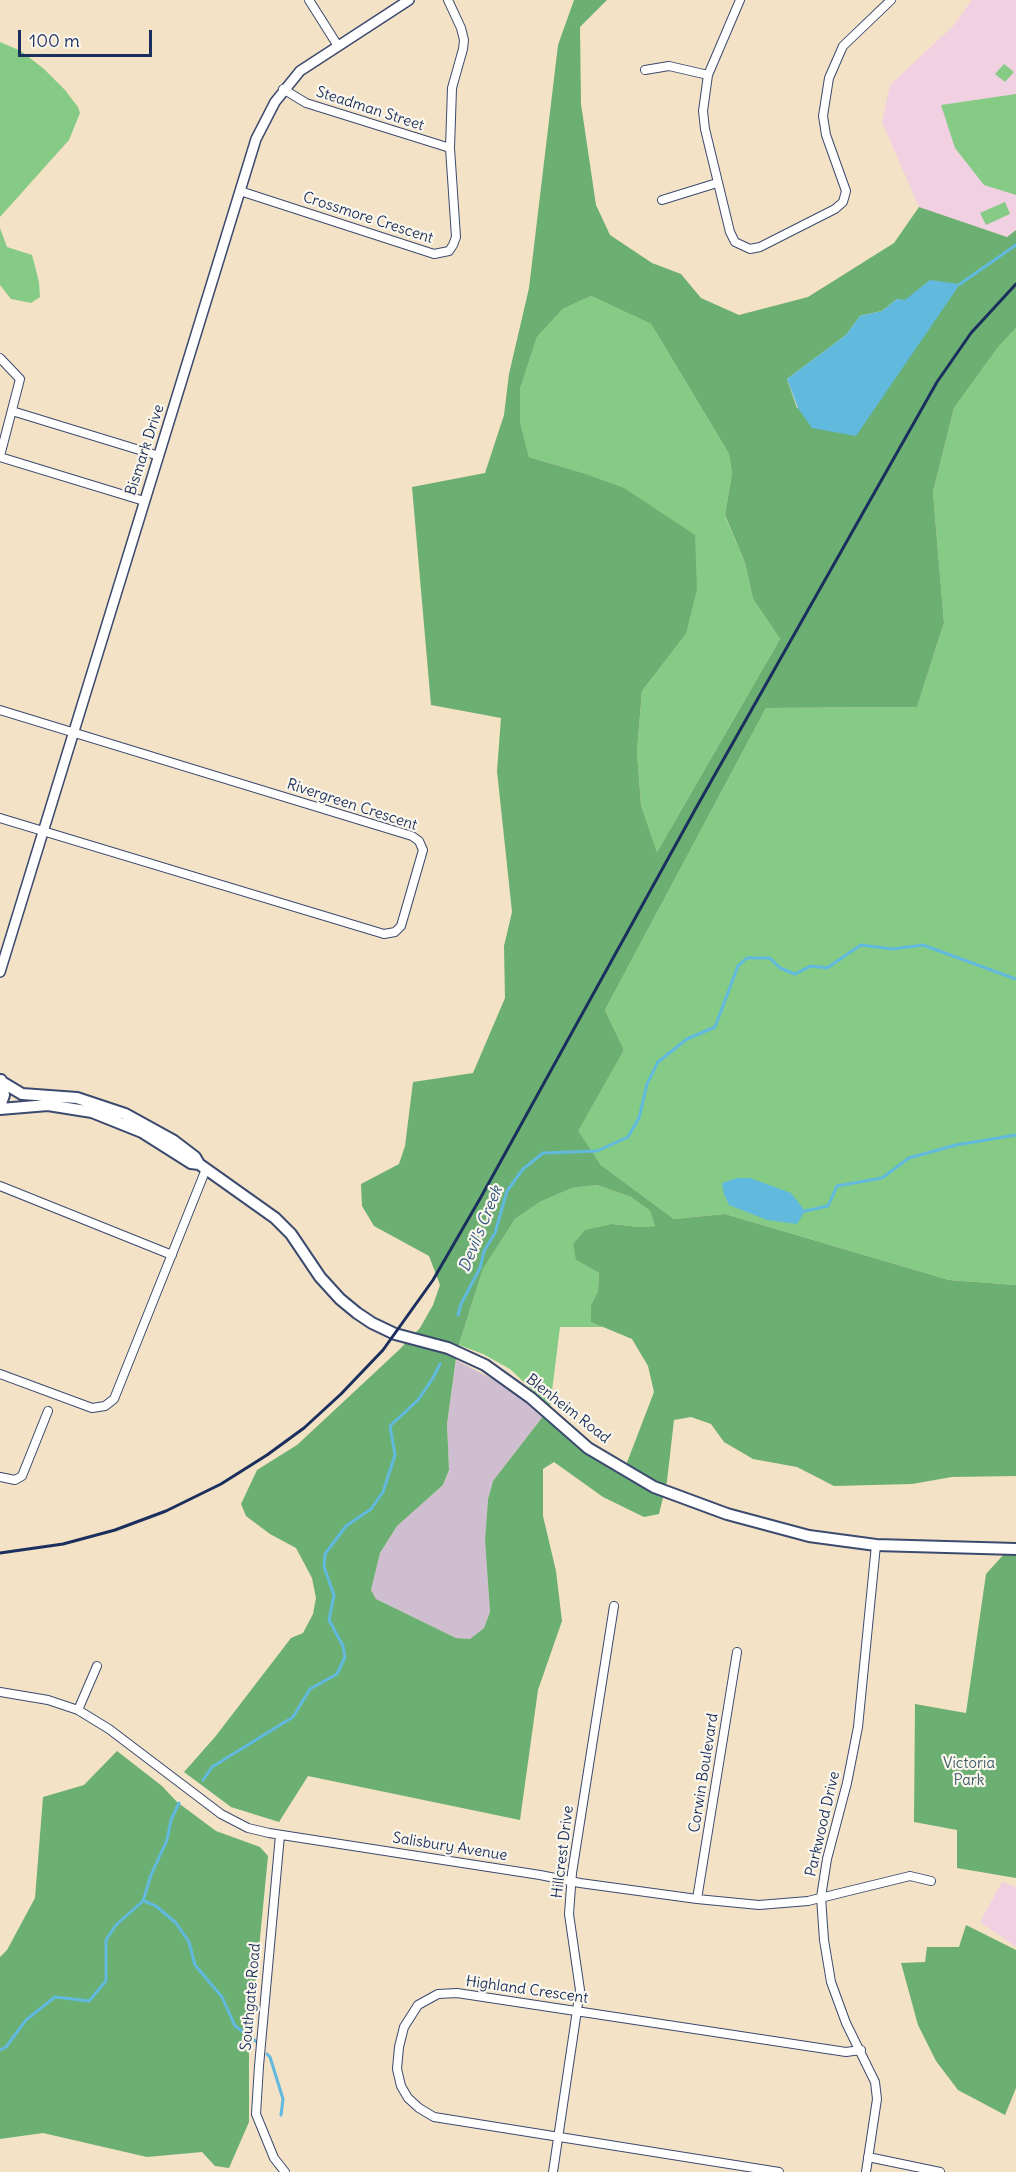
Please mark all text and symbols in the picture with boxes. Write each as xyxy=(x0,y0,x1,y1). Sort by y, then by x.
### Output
scale bar xyxy=(21,18,154,56)
text: 100 m xyxy=(29,29,80,52)
street label: Steadman Street xyxy=(314,83,426,135)
street label: Crossmore Crescent xyxy=(300,188,436,248)
street label: Bismark Drive xyxy=(122,402,168,498)
street label: Rivergreen Crescent xyxy=(285,775,419,835)
water label: Devil's Creek xyxy=(455,1183,507,1275)
street label: Blenheim Road xyxy=(522,1371,614,1447)
street label: Corwin Boulevard xyxy=(686,1712,722,1834)
park label: Victoria Park xyxy=(943,1755,995,1790)
street label: Parkwood Drive xyxy=(802,1770,844,1878)
street label: Hillcrest Drive xyxy=(548,1805,578,1899)
street label: Salisbury Avenue xyxy=(391,1829,509,1865)
street label: Southgate Road xyxy=(237,1942,265,2052)
street label: Highland Crescent xyxy=(465,1972,589,2008)

